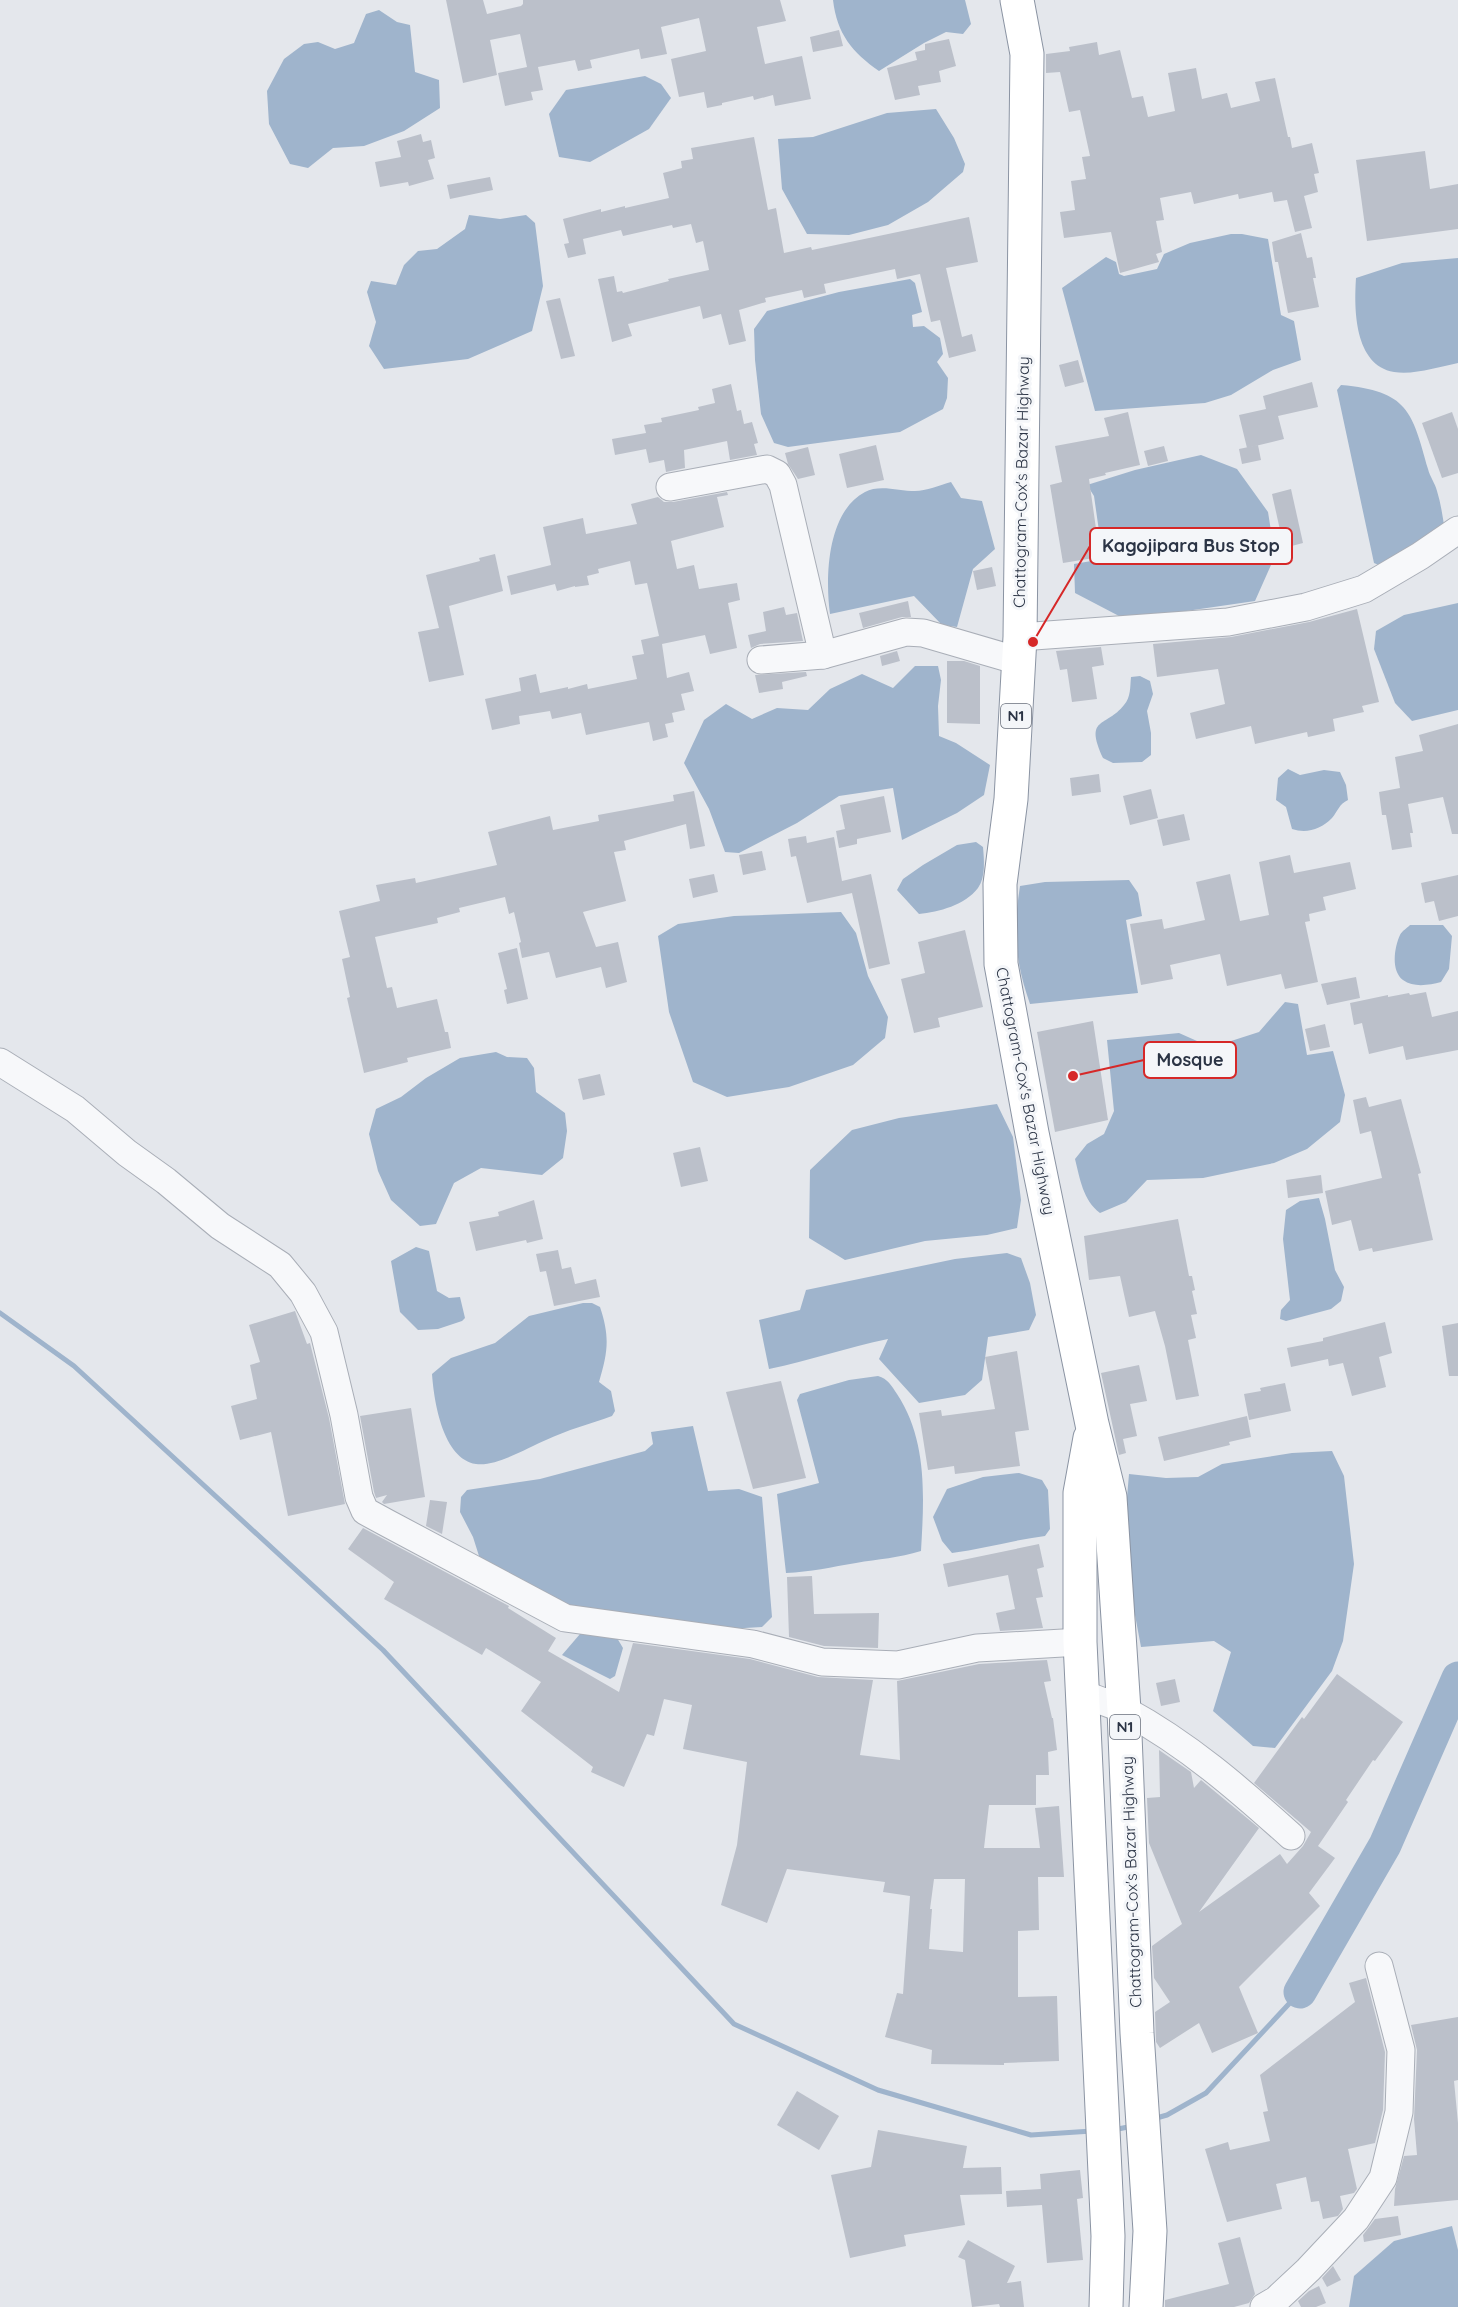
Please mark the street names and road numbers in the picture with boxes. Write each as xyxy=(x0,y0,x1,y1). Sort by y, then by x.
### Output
street label: Chattogram-Cox's Bazar Highway xyxy=(1009,356,1033,608)
road number: N1 xyxy=(1001,704,1031,728)
street label: Chattogram-Cox's Bazar Highway xyxy=(992,966,1060,1216)
road number: N1 xyxy=(1110,1715,1140,1739)
street label: Chattogram-Cox's Bazar Highway xyxy=(1117,1756,1145,2008)

